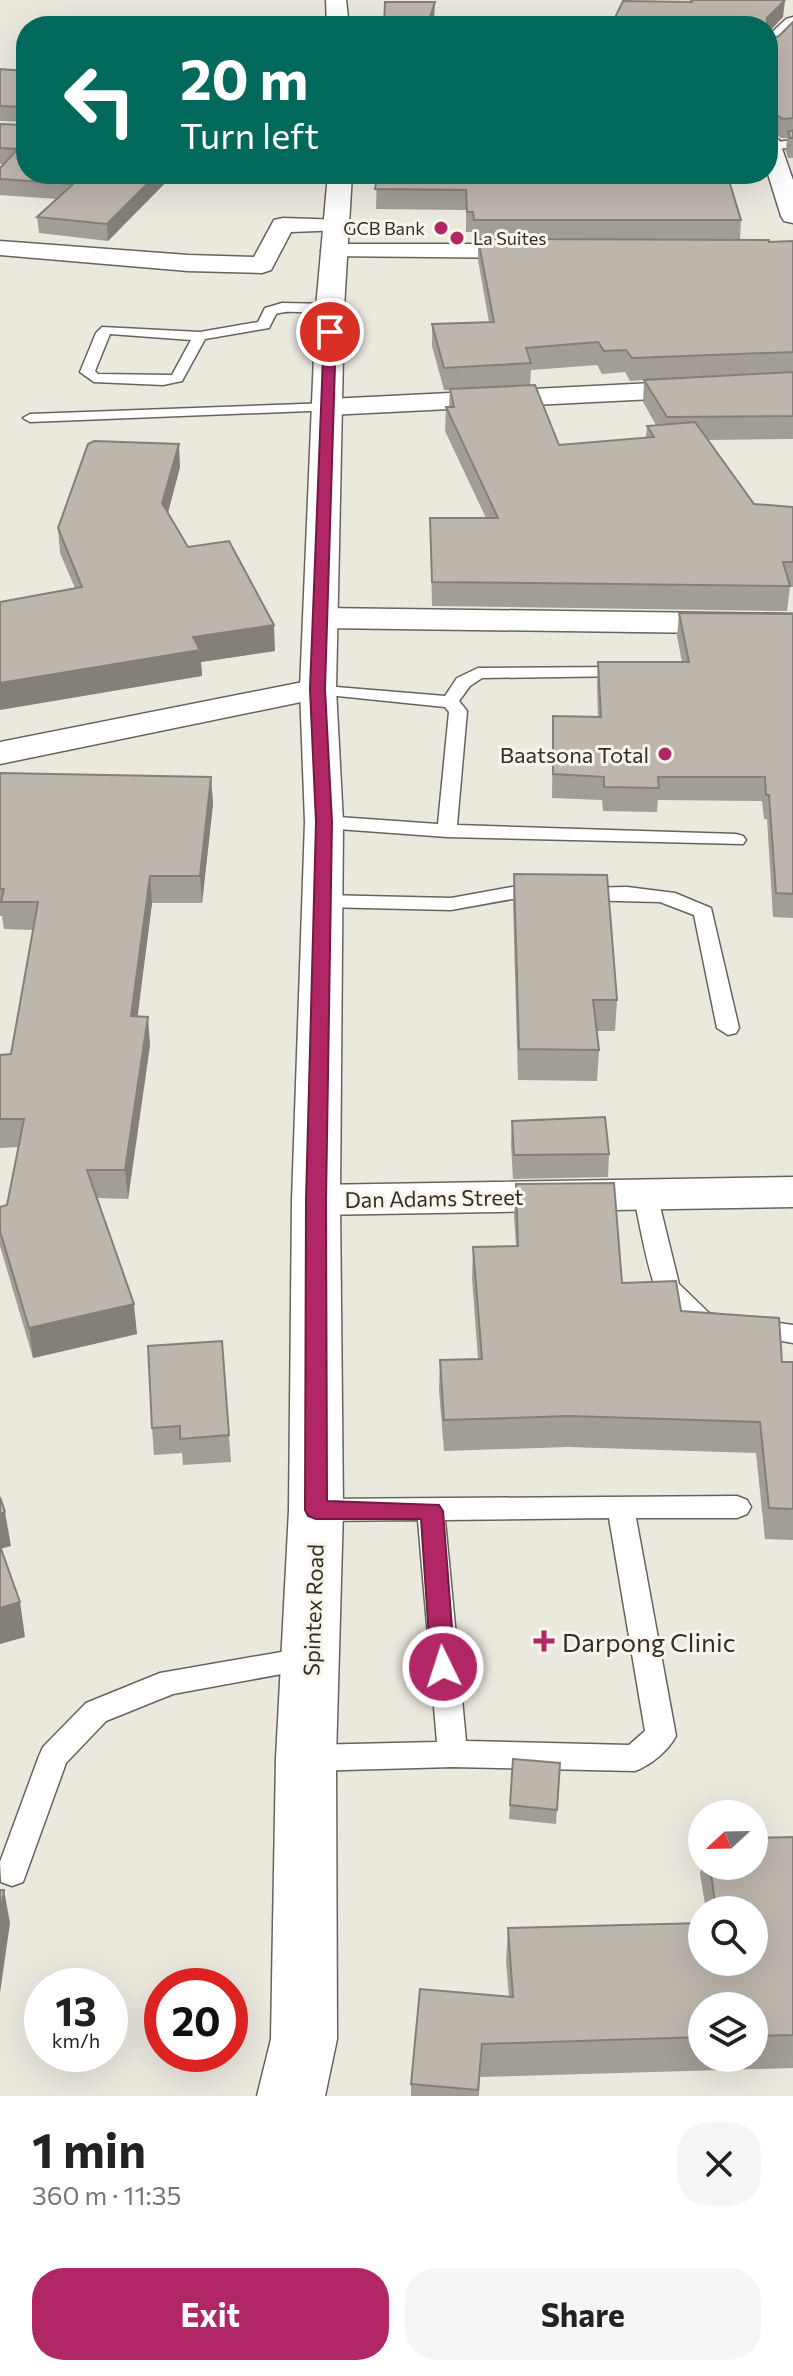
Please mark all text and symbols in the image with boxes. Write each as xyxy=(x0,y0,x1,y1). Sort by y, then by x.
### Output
text: 20 m xyxy=(180,43,308,112)
icon: left xyxy=(48,48,152,152)
text: Turn left xyxy=(180,112,319,156)
place label: GCB Bank xyxy=(343,217,425,239)
marker: GCB Bank xyxy=(432,219,450,237)
place label: La Suites xyxy=(473,227,546,249)
marker: La Suites xyxy=(448,229,466,247)
pin xyxy=(296,298,364,366)
icon: arrive xyxy=(308,310,352,354)
place label: Baatsona Total xyxy=(500,741,649,768)
marker: Baatsona Total xyxy=(656,745,674,763)
street label: Dan Adams Street xyxy=(344,1183,524,1213)
street label: Spintex Road xyxy=(297,1544,329,1676)
position arrow xyxy=(401,1625,485,1709)
place label: Darpong Clinic xyxy=(562,1626,736,1657)
marker: Darpong Clinic xyxy=(533,1630,555,1652)
north arrow xyxy=(688,1800,768,1880)
map controls xyxy=(688,1800,768,2072)
button: search xyxy=(688,1896,768,1976)
speed limit sign: 20 xyxy=(144,1968,248,2072)
text: 13 xyxy=(55,1985,97,2034)
button: layers xyxy=(688,1992,768,2072)
text: km/h xyxy=(52,2028,100,2052)
text: 1 min xyxy=(32,2119,146,2178)
button: close xyxy=(677,2122,761,2206)
text: 360 m · 11:35 xyxy=(32,2179,181,2210)
button: Exit xyxy=(32,2268,389,2360)
button: Share xyxy=(405,2268,761,2360)

